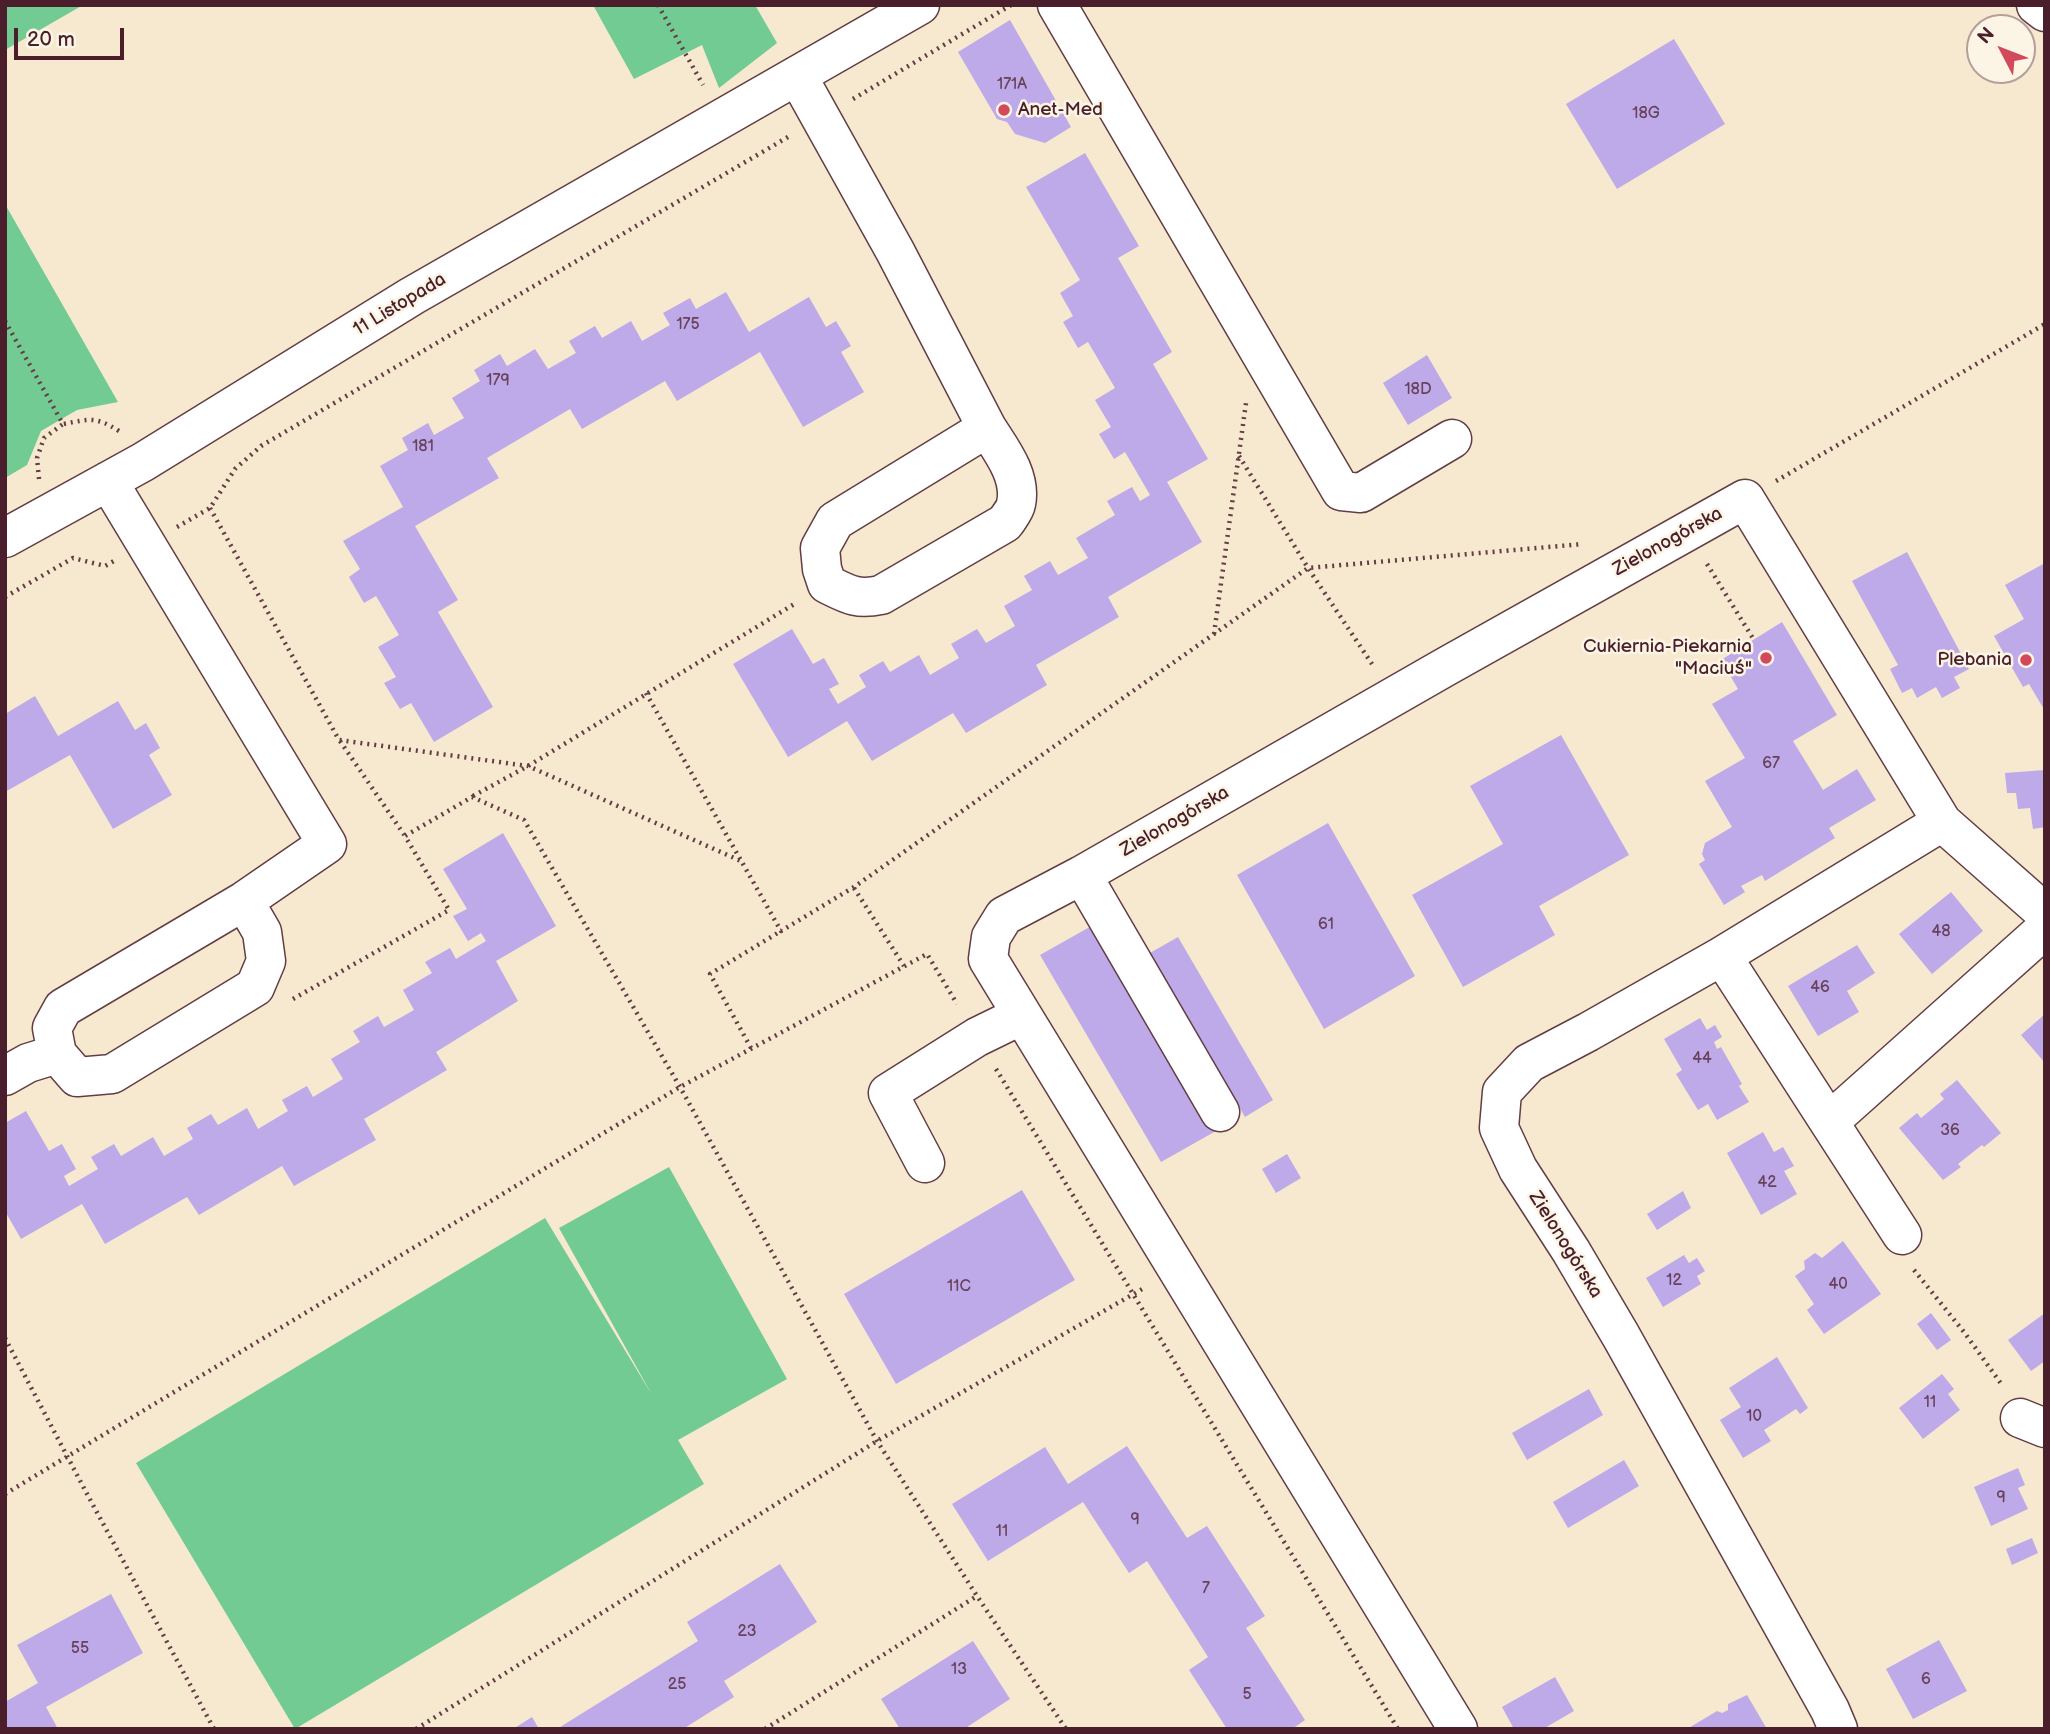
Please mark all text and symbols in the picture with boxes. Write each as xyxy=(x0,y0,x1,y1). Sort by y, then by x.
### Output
scale bar xyxy=(18,14,128,58)
north arrow xyxy=(1966,14,2036,84)
text: N xyxy=(1973,23,2000,49)
text: 20 m xyxy=(27,27,75,52)
house number: 171A xyxy=(997,75,1027,95)
place label: Anet-Med xyxy=(1018,99,1103,121)
marker: Anet-Med xyxy=(996,102,1012,118)
house number: 18G xyxy=(1632,104,1660,124)
street label: 11 Listopada xyxy=(350,268,450,342)
house number: 175 xyxy=(676,315,700,335)
house number: 179 xyxy=(486,371,510,391)
house number: 18D xyxy=(1404,380,1432,400)
house number: 181 xyxy=(412,437,434,457)
street label: Zielonogórska xyxy=(1609,503,1727,581)
place label: Cukiernia-Piekarnia "Maciuś" xyxy=(1583,636,1752,680)
place label: Plebania xyxy=(1937,649,2012,671)
marker: Cukiernia-Piekarnia "Maciuś" xyxy=(1758,650,1774,666)
marker: Plebania xyxy=(2018,652,2034,668)
house number: 67 xyxy=(1762,754,1780,774)
street label: Zielonogórska xyxy=(1117,782,1233,862)
house number: 61 xyxy=(1318,915,1334,935)
house number: 48 xyxy=(1931,922,1951,942)
house number: 46 xyxy=(1810,978,1830,998)
house number: 44 xyxy=(1692,1049,1712,1069)
house number: 36 xyxy=(1940,1121,1960,1141)
house number: 42 xyxy=(1757,1173,1777,1193)
street label: Zielonogórska xyxy=(1523,1187,1607,1303)
house number: 12 xyxy=(1666,1271,1682,1291)
house number: 40 xyxy=(1828,1275,1848,1295)
house number: 11C xyxy=(947,1277,971,1297)
house number: 11 xyxy=(1924,1393,1936,1413)
house number: 10 xyxy=(1746,1407,1762,1427)
house number: 9 xyxy=(1996,1488,2006,1508)
house number: 9 xyxy=(1130,1510,1140,1530)
house number: 11 xyxy=(996,1522,1008,1542)
house number: 7 xyxy=(1202,1579,1210,1599)
house number: 23 xyxy=(738,1622,756,1642)
house number: 55 xyxy=(71,1639,89,1659)
house number: 13 xyxy=(951,1660,967,1680)
house number: 6 xyxy=(1921,1670,1931,1690)
house number: 25 xyxy=(668,1675,686,1695)
house number: 5 xyxy=(1242,1685,1252,1705)

